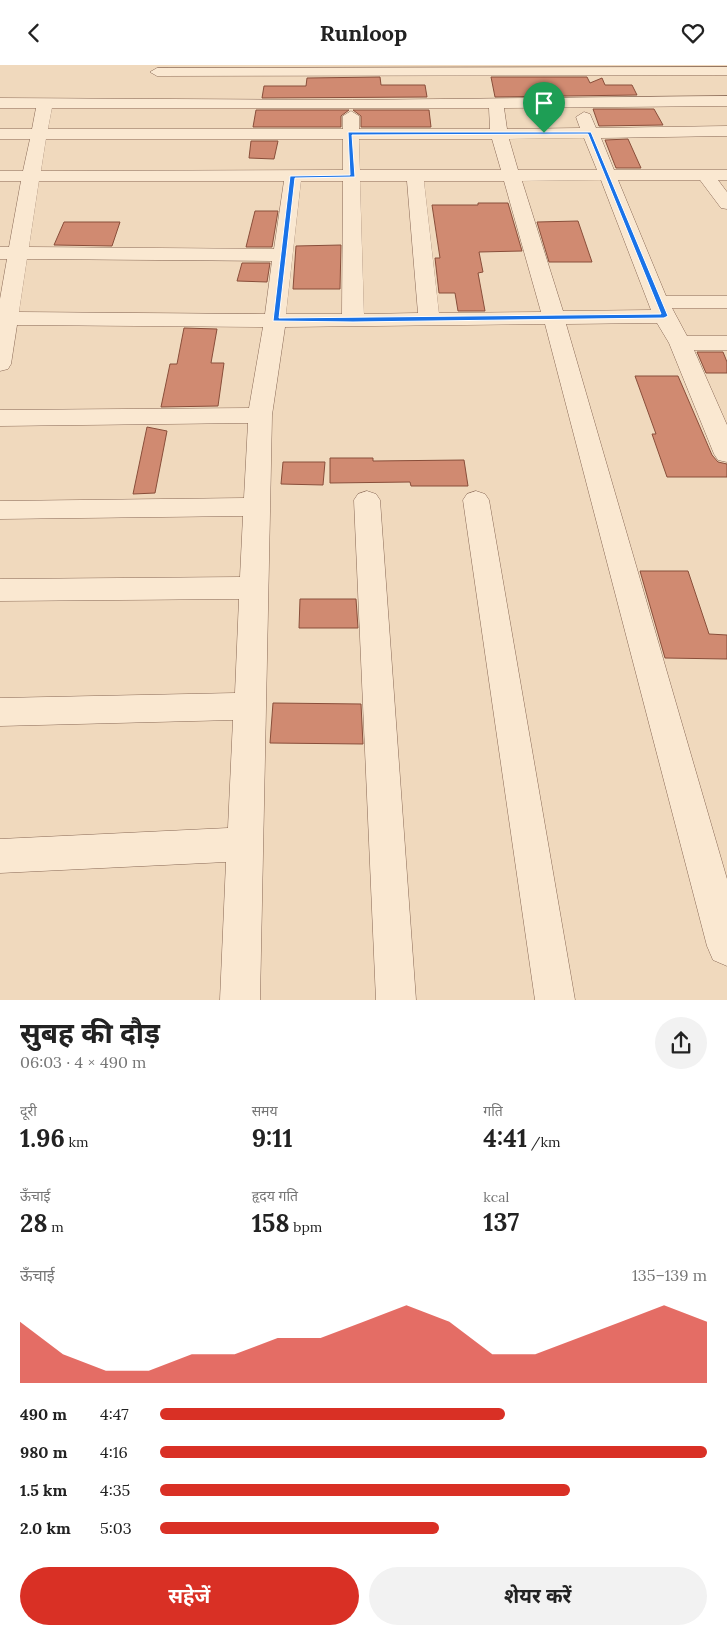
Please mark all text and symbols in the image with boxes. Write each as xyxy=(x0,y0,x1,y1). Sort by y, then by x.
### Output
icon: back xyxy=(20,19,48,47)
text: Runloop xyxy=(320,19,407,47)
icon: heart xyxy=(679,19,707,47)
pin xyxy=(523,82,565,133)
icon: arrive xyxy=(530,89,558,117)
text: सुबह की दौड़ xyxy=(20,1015,160,1051)
button: share xyxy=(655,1017,707,1069)
text: 06:03 · 4 × 490 m xyxy=(20,1052,146,1072)
text: दूरी xyxy=(20,1102,37,1120)
text: समय xyxy=(252,1102,278,1120)
text: गति xyxy=(483,1102,503,1120)
text: 1.96 xyxy=(20,1122,65,1154)
text: 9:11 xyxy=(252,1122,293,1154)
text: 4:41 xyxy=(483,1122,527,1154)
text: km xyxy=(65,1133,88,1151)
text: /km xyxy=(527,1133,560,1151)
text: ऊँचाई xyxy=(20,1187,50,1205)
text: हृदय गति xyxy=(252,1187,298,1205)
text: kcal xyxy=(483,1188,509,1206)
text: 137 xyxy=(483,1206,519,1238)
text: 28 xyxy=(20,1207,48,1239)
text: 158 xyxy=(252,1207,290,1239)
text: m xyxy=(48,1218,64,1236)
text: bpm xyxy=(290,1218,322,1236)
text: ऊँचाई xyxy=(20,1265,55,1285)
text: 135–139 m xyxy=(632,1265,707,1285)
text: 490 m xyxy=(20,1404,67,1424)
text: 4:47 xyxy=(100,1404,129,1424)
text: 980 m xyxy=(20,1442,67,1462)
text: 4:16 xyxy=(100,1442,128,1462)
text: 1.5 km xyxy=(20,1480,67,1500)
text: 4:35 xyxy=(100,1480,130,1500)
text: 2.0 km xyxy=(20,1518,71,1538)
text: 5:03 xyxy=(100,1518,132,1538)
button: सहेजें xyxy=(20,1567,359,1625)
button: शेयर करें xyxy=(369,1567,707,1625)

